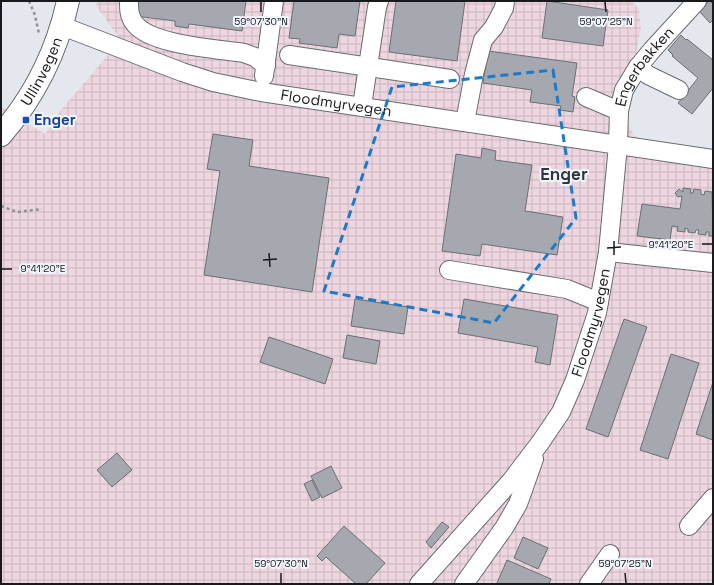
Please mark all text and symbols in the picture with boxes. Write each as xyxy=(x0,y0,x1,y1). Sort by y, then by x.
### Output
text: 59°07'30"N xyxy=(234,15,288,28)
text: 59°07'25"N xyxy=(579,15,633,28)
street label: Engerbakken xyxy=(610,22,678,108)
street label: Ullinvegen xyxy=(16,34,66,109)
street label: Floodmyrvegen xyxy=(279,85,393,120)
place label: Enger xyxy=(34,110,76,129)
marker: Enger xyxy=(21,115,31,125)
district label: Enger xyxy=(540,163,588,185)
text: 9°41'20"E xyxy=(649,238,694,251)
text: 9°41'20"E xyxy=(21,262,66,275)
street label: Floodmyrvegen xyxy=(567,267,614,379)
text: 59°07'30"N xyxy=(254,557,308,570)
text: 59°07'25"N xyxy=(598,557,652,570)

